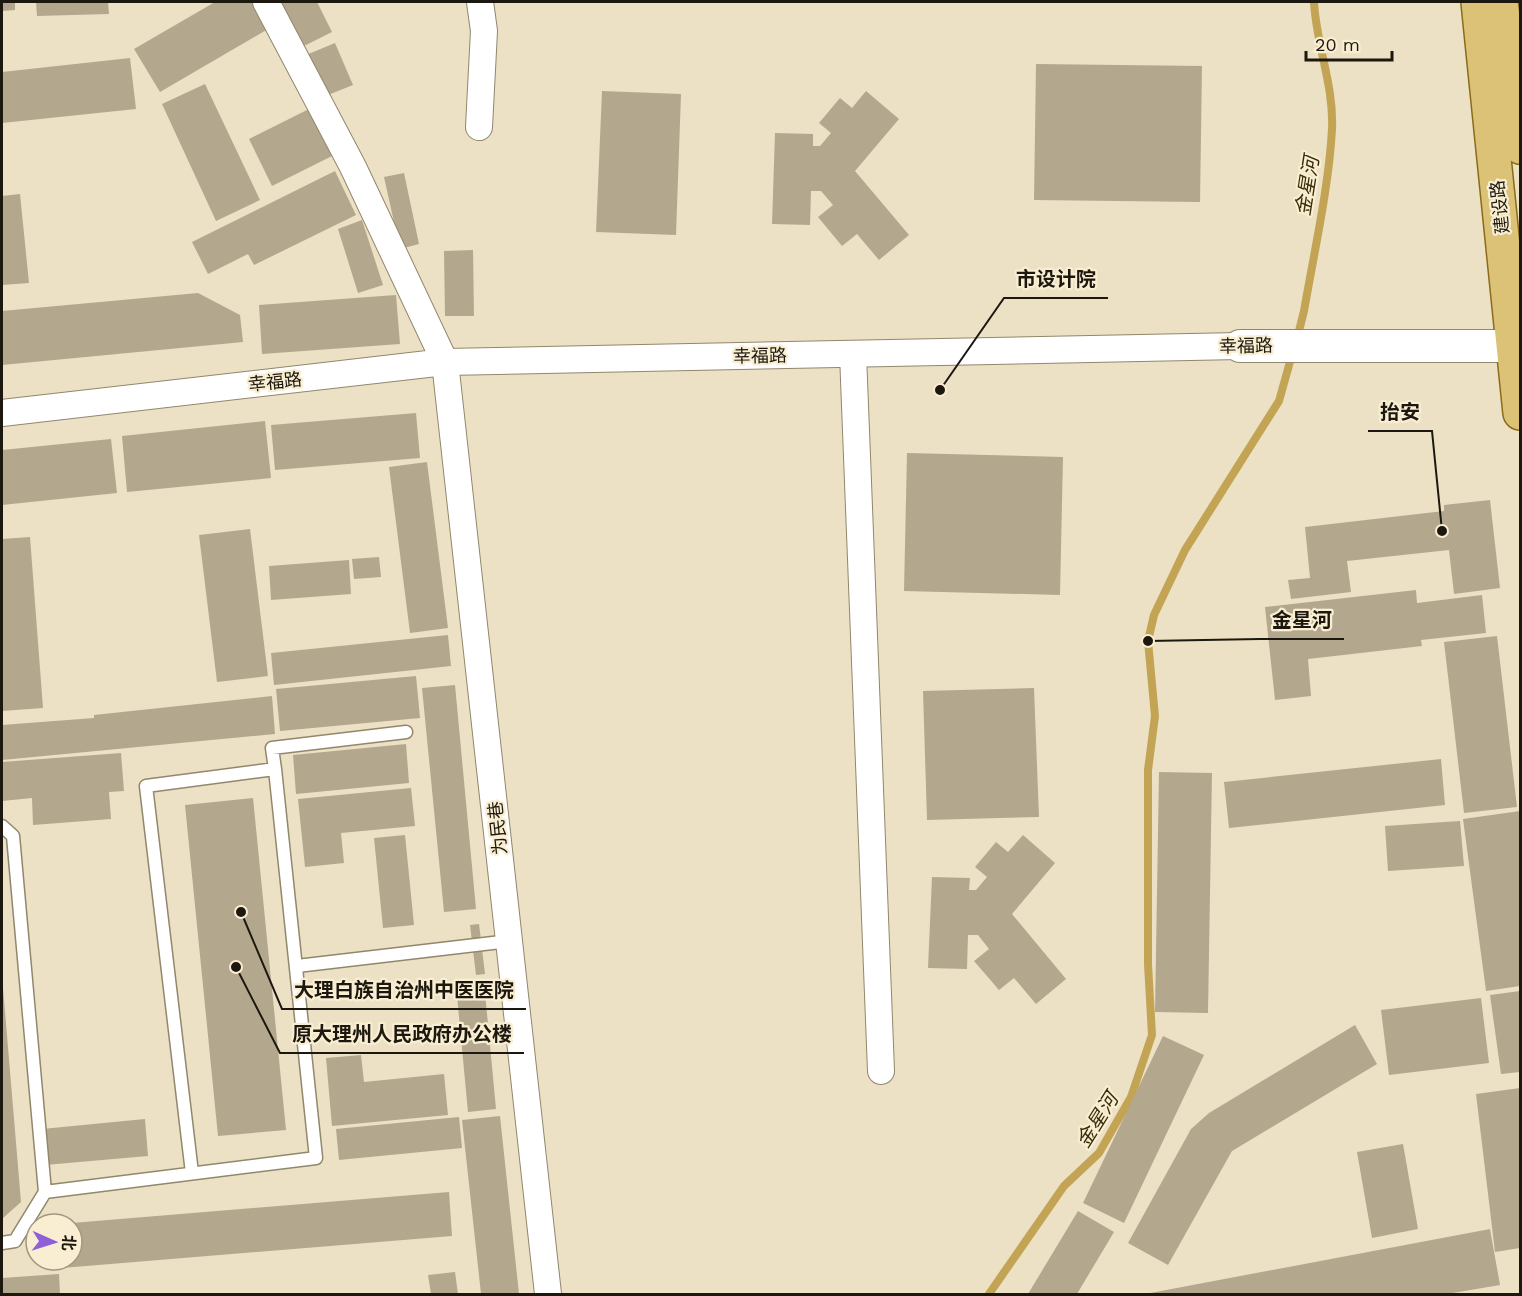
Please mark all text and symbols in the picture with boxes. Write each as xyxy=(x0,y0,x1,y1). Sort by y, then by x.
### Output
scale bar xyxy=(1306,24,1392,62)
text: 20 m xyxy=(1315,34,1360,55)
water label: 金星河 xyxy=(1290,151,1324,218)
street label: 建设路 xyxy=(1486,179,1513,235)
callout: 市设计院 xyxy=(1004,260,1108,298)
text: 市设计院 xyxy=(1016,267,1096,291)
street label: 幸福路 xyxy=(1219,335,1273,356)
street label: 幸福路 xyxy=(733,345,787,366)
street label: 幸福路 xyxy=(247,368,303,395)
callout: 抬安 xyxy=(1368,393,1432,431)
text: 抬安 xyxy=(1380,400,1420,424)
callout: 金星河 xyxy=(1260,601,1344,639)
text: 金星河 xyxy=(1272,608,1332,632)
street label: 为民巷 xyxy=(484,800,511,856)
callout: 大理白族自治州中医医院 xyxy=(282,971,526,1009)
text: 大理白族自治州中医医院 xyxy=(294,978,514,1002)
callout: 原大理州人民政府办公楼 xyxy=(280,1015,524,1053)
text: 原大理州人民政府办公楼 xyxy=(292,1022,512,1046)
water label: 金星河 xyxy=(1071,1085,1125,1152)
north arrow xyxy=(24,1212,84,1272)
text: 北 xyxy=(59,1234,78,1251)

